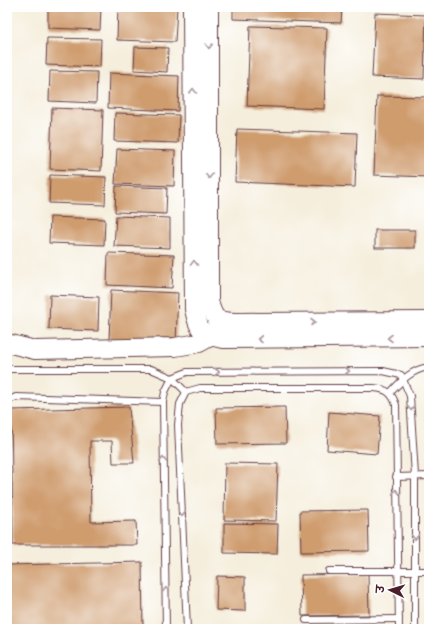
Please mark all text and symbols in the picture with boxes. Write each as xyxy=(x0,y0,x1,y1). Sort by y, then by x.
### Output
one-way arrow xyxy=(205,43,213,49)
one-way arrow xyxy=(189,88,197,94)
one-way arrow xyxy=(205,173,213,179)
one-way arrow xyxy=(190,260,198,266)
one-way arrow xyxy=(310,318,316,326)
one-way arrow xyxy=(387,334,393,342)
one-way arrow xyxy=(257,335,263,343)
one-way arrow xyxy=(344,367,350,375)
one-way arrow xyxy=(214,368,220,376)
one-way arrow xyxy=(406,405,415,411)
one-way arrow xyxy=(159,457,167,463)
one-way arrow xyxy=(392,489,400,495)
one-way arrow xyxy=(177,511,186,517)
one-way arrow xyxy=(411,534,419,540)
north arrow xyxy=(370,570,410,610)
text: उ xyxy=(374,583,388,594)
one-way arrow xyxy=(161,587,170,593)

